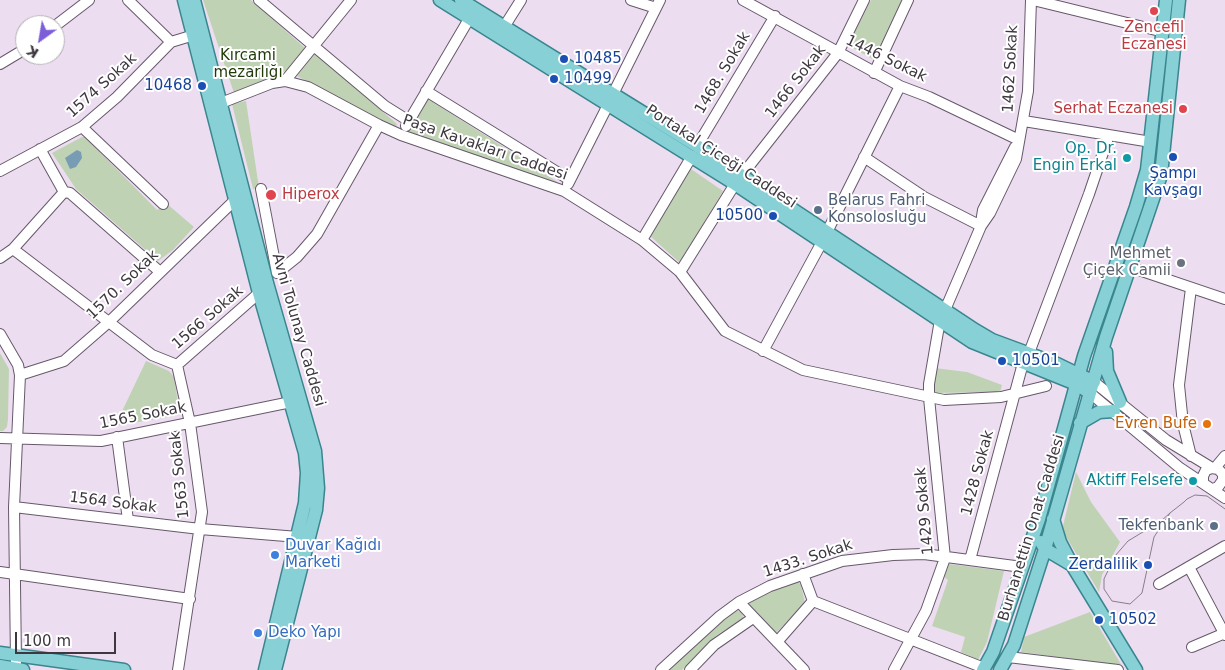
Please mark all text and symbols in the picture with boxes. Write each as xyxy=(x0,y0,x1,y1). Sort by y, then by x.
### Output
marker: Zencefil Eczanesi xyxy=(1148,5,1160,17)
north arrow xyxy=(15,15,65,65)
place label: Zencefil Eczanesi xyxy=(1121,19,1187,54)
street label: 1462 Sokak xyxy=(1000,25,1022,113)
street label: 1468. Sokak xyxy=(691,29,755,117)
street label: 1446 Sokak xyxy=(843,32,929,86)
text: K xyxy=(24,42,41,62)
street label: 1466 Sokak xyxy=(762,42,830,122)
park label: Kırcami mezarlığı xyxy=(213,47,283,82)
street label: 1574 Sokak xyxy=(63,50,141,122)
place label: 10485 xyxy=(574,50,622,68)
marker: 10485 xyxy=(558,53,570,65)
place label: 10499 xyxy=(564,70,612,88)
marker: 10499 xyxy=(548,73,560,85)
place label: 10468 xyxy=(144,77,192,95)
marker: 10468 xyxy=(196,80,208,92)
place label: Serhat Eczanesi xyxy=(1053,100,1173,118)
street label: Portakal Çiceği Caddesi xyxy=(642,102,800,212)
marker: Serhat Eczanesi xyxy=(1177,103,1189,115)
street label: Paşa Kavakları Caddesi xyxy=(400,111,570,185)
place label: Op. Dr. Engin Erkal xyxy=(1033,140,1117,175)
marker: Şampı Kavşagı xyxy=(1167,151,1179,163)
marker: Op. Dr. Engin Erkal xyxy=(1121,152,1133,164)
place label: Şampı Kavşagı xyxy=(1144,165,1202,200)
place label: Hiperox xyxy=(282,186,340,204)
marker: Hiperox xyxy=(264,188,278,202)
place label: Belarus Fahri Konsolosluğu xyxy=(828,192,927,227)
marker: Belarus Fahri Konsolosluğu xyxy=(812,204,824,216)
place label: 10500 xyxy=(715,207,763,225)
marker: 10500 xyxy=(767,210,779,222)
place label: Mehmet Çiçek Camii xyxy=(1083,245,1171,280)
street label: 1570. Sokak xyxy=(83,246,163,324)
street label: Avni Tolunay Caddesi xyxy=(268,251,328,409)
marker: Mehmet Çiçek Camii xyxy=(1175,257,1187,269)
street label: 1566 Sokak xyxy=(169,282,247,354)
place label: 10501 xyxy=(1012,352,1060,370)
marker: 10501 xyxy=(996,355,1008,367)
street label: 1565 Sokak xyxy=(98,399,188,433)
place label: Evren Bufe xyxy=(1115,415,1197,433)
marker: Evren Bufe xyxy=(1201,418,1213,430)
street label: 1428 Sokak xyxy=(958,428,998,518)
street label: 1563 Sokak xyxy=(166,430,194,520)
street label: Burhanettin Onat Caddesi xyxy=(995,432,1069,624)
street label: 1429 Sokak xyxy=(912,466,938,556)
place label: Aktiff Felsefe xyxy=(1086,472,1183,490)
marker: Aktiff Felsefe xyxy=(1187,475,1199,487)
street label: 1564 Sokak xyxy=(68,489,158,517)
place label: Tekfenbank xyxy=(1119,517,1204,535)
marker: Tekfenbank xyxy=(1208,520,1220,532)
street label: 1433. Sokak xyxy=(761,536,855,582)
place label: Duvar Kağıdı Marketi xyxy=(285,537,381,572)
marker: Duvar Kağıdı Marketi xyxy=(269,549,281,561)
place label: Zerdalilik xyxy=(1069,556,1138,574)
marker: Zerdalilik xyxy=(1142,559,1154,571)
place label: 10502 xyxy=(1109,611,1157,629)
marker: 10502 xyxy=(1093,614,1105,626)
scale bar xyxy=(18,622,119,654)
place label: Deko Yapı xyxy=(268,624,341,642)
marker: Deko Yapı xyxy=(252,627,264,639)
text: 100 m xyxy=(23,632,71,650)

